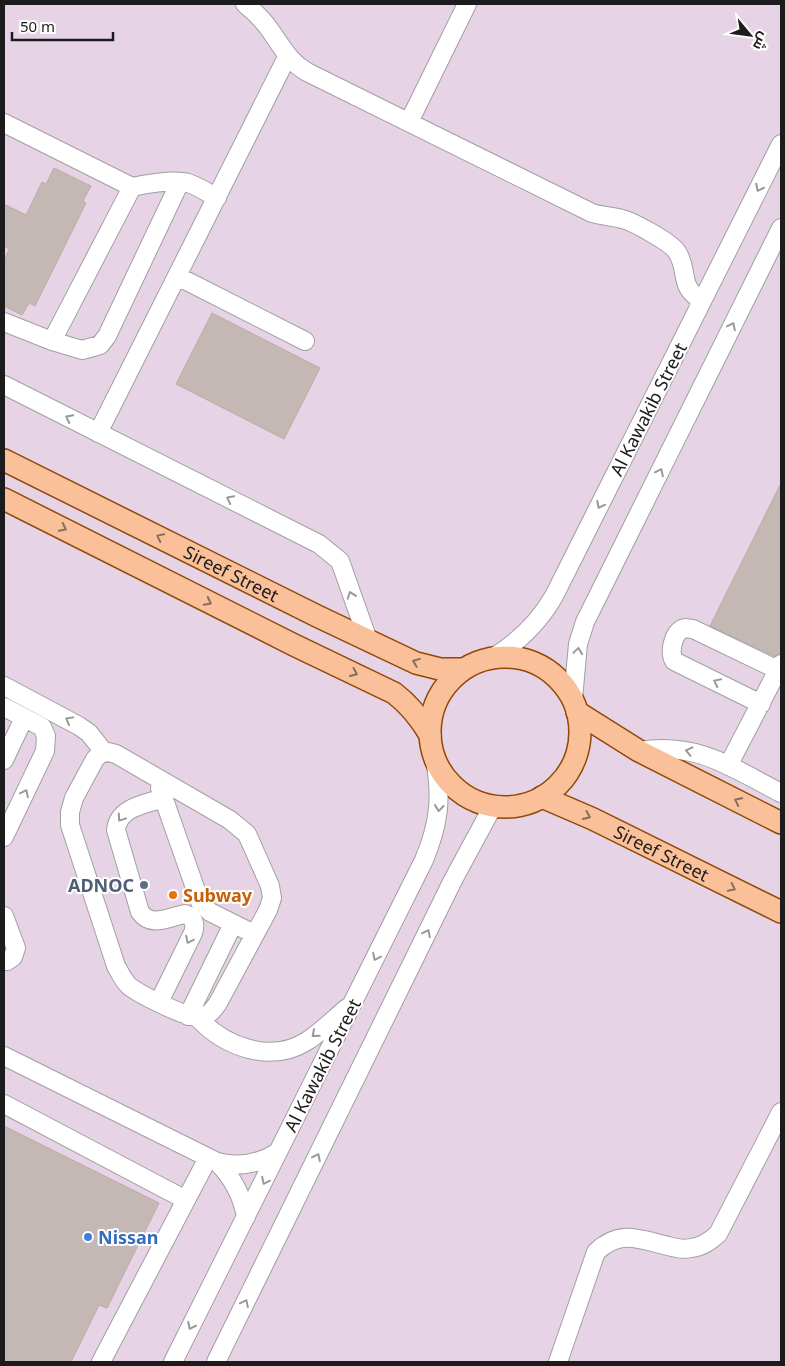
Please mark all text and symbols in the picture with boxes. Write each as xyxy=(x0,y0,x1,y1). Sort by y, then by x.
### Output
scale bar xyxy=(12,10,114,42)
north arrow xyxy=(725,10,775,60)
text: 50 m xyxy=(20,16,55,36)
text: ش xyxy=(749,29,774,54)
one-way arrow xyxy=(755,182,765,191)
one-way arrow xyxy=(726,322,736,331)
street label: Al Kawakib Street xyxy=(604,338,692,480)
one-way arrow xyxy=(65,414,74,424)
one-way arrow xyxy=(654,468,664,477)
one-way arrow xyxy=(226,495,235,505)
one-way arrow xyxy=(596,500,606,509)
one-way arrow xyxy=(58,522,67,532)
one-way arrow xyxy=(156,534,165,544)
street label: Sireef Street xyxy=(180,540,283,607)
one-way arrow xyxy=(347,591,357,599)
one-way arrow xyxy=(203,596,212,606)
one-way arrow xyxy=(572,646,582,655)
one-way arrow xyxy=(412,658,421,669)
one-way arrow xyxy=(349,667,358,677)
one-way arrow xyxy=(713,678,722,688)
one-way arrow xyxy=(65,716,74,726)
one-way arrow xyxy=(685,746,694,757)
one-way arrow xyxy=(19,789,29,798)
one-way arrow xyxy=(734,797,743,807)
one-way arrow xyxy=(434,804,445,812)
one-way arrow xyxy=(582,810,591,821)
one-way arrow xyxy=(118,813,128,822)
street label: Sireef Street xyxy=(610,819,714,887)
place label: ADNOC xyxy=(68,873,134,897)
marker: ADNOC xyxy=(138,879,150,891)
one-way arrow xyxy=(727,882,736,892)
place label: Subway xyxy=(183,883,253,907)
marker: Subway xyxy=(167,889,179,901)
one-way arrow xyxy=(421,929,431,938)
one-way arrow xyxy=(185,935,195,944)
one-way arrow xyxy=(372,952,382,961)
street label: Al Kawakib Street xyxy=(278,994,366,1136)
one-way arrow xyxy=(312,1029,321,1037)
one-way arrow xyxy=(311,1153,321,1162)
one-way arrow xyxy=(260,1176,271,1185)
place label: Nissan xyxy=(98,1225,159,1249)
marker: Nissan xyxy=(82,1231,94,1243)
one-way arrow xyxy=(239,1299,249,1308)
one-way arrow xyxy=(187,1321,197,1330)

